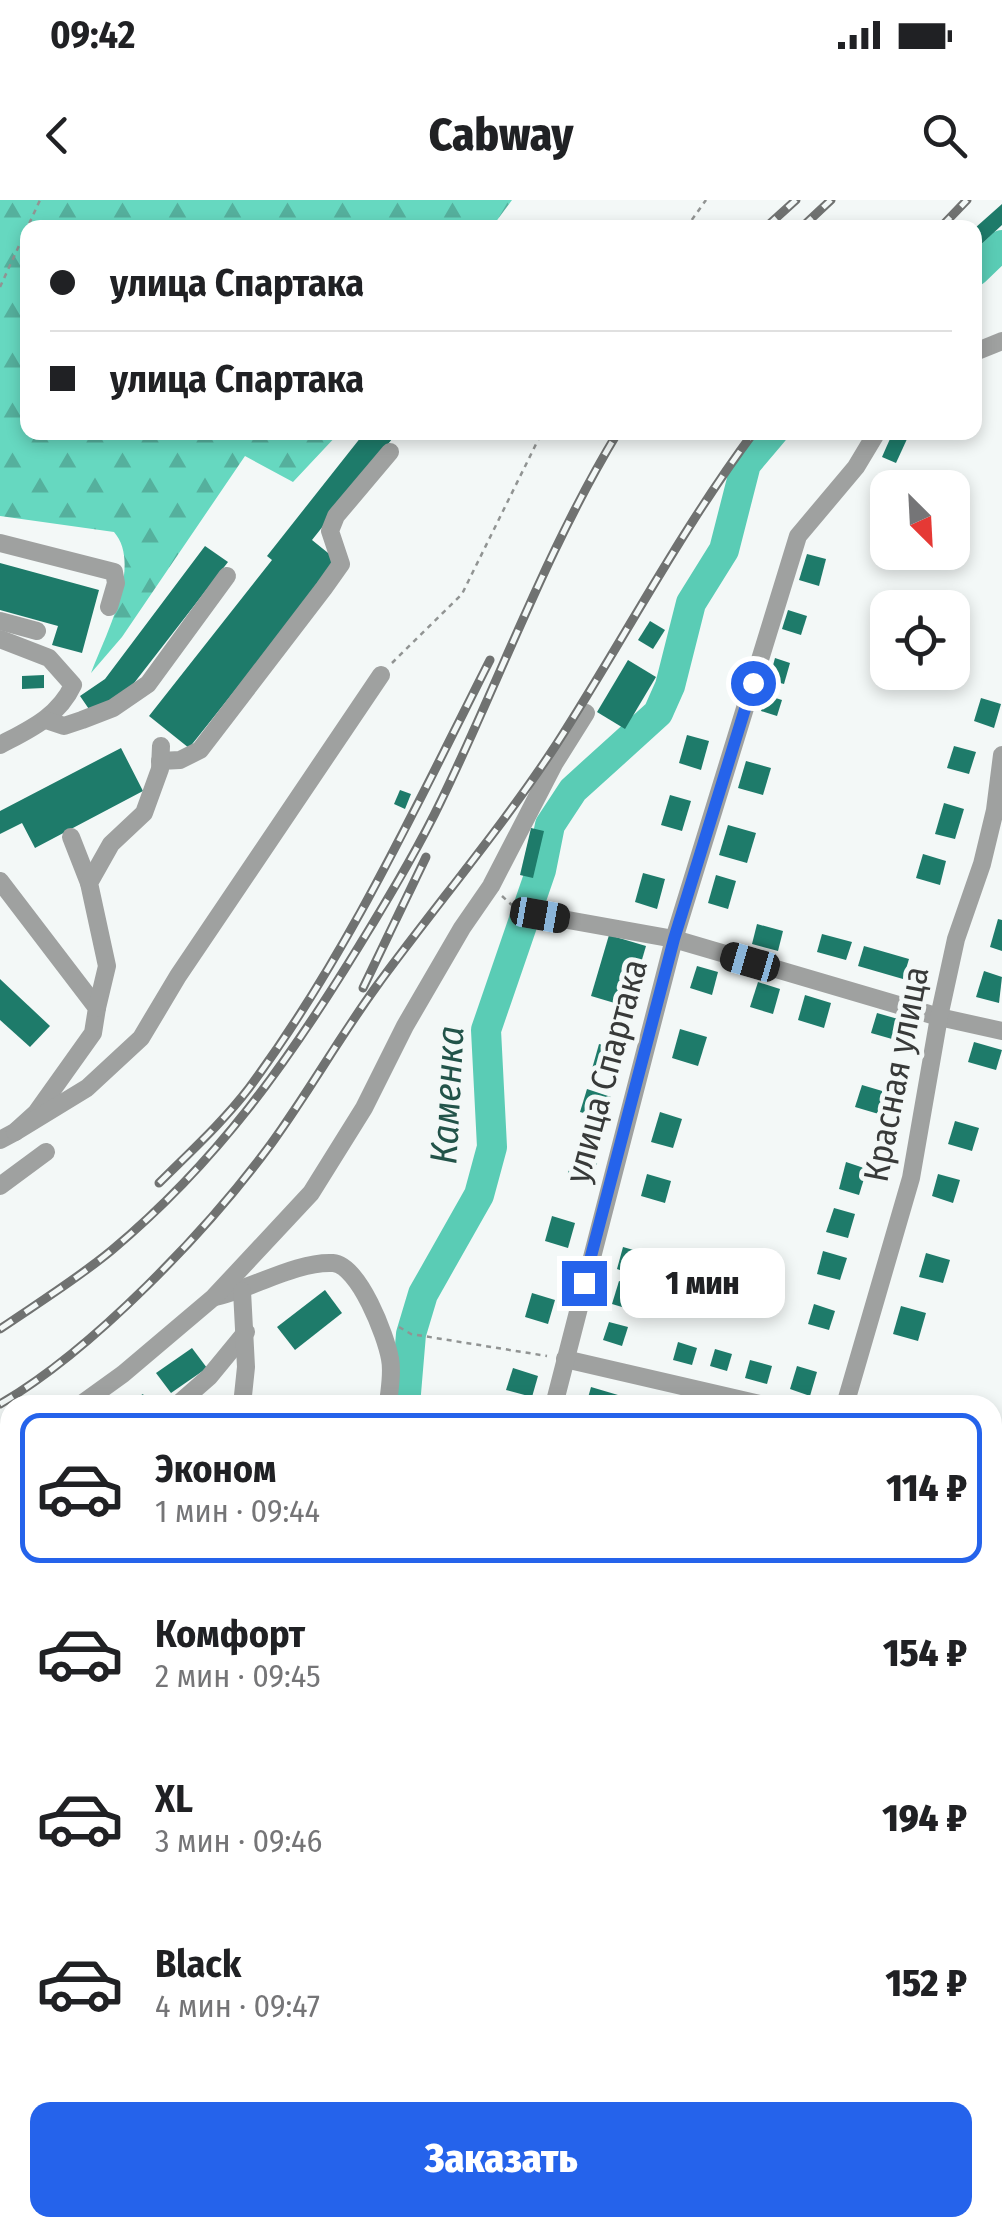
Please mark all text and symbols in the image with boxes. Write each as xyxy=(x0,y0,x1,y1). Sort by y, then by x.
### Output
text: 09:42 xyxy=(50,12,135,58)
icon: back xyxy=(30,108,85,163)
text: Cabway xyxy=(429,108,573,162)
icon: search xyxy=(917,108,972,163)
text: улица Спартака xyxy=(110,260,364,306)
text: улица Спартака xyxy=(110,356,364,402)
north arrow xyxy=(870,470,970,570)
map controls xyxy=(870,470,970,690)
button: locate xyxy=(870,590,970,690)
route start xyxy=(731,661,776,706)
car xyxy=(508,895,572,935)
car xyxy=(717,939,783,985)
street label: улица Спартака xyxy=(556,955,656,1187)
street label: Красная улица xyxy=(855,963,937,1185)
water label: Каменка xyxy=(420,1025,474,1165)
callout: 1 мин xyxy=(619,1248,784,1318)
route end xyxy=(562,1261,607,1306)
text: 1 мин xyxy=(666,1264,739,1302)
icon: car xyxy=(35,1443,125,1533)
text: Эконом xyxy=(155,1446,276,1492)
text: 114 ₽ xyxy=(886,1465,967,1511)
text: 1 мин · 09:44 xyxy=(155,1492,320,1530)
icon: car xyxy=(35,1608,125,1698)
text: Комфорт xyxy=(155,1611,305,1657)
text: 154 ₽ xyxy=(883,1630,967,1676)
text: 2 мин · 09:45 xyxy=(155,1657,321,1695)
icon: car xyxy=(35,1773,125,1863)
text: XL xyxy=(155,1776,193,1822)
text: 194 ₽ xyxy=(882,1795,967,1841)
text: 3 мин · 09:46 xyxy=(155,1822,322,1860)
icon: car xyxy=(35,1938,125,2028)
text: Black xyxy=(155,1941,241,1987)
text: 152 ₽ xyxy=(886,1960,967,2006)
text: 4 мин · 09:47 xyxy=(155,1987,320,2025)
button: Заказать xyxy=(30,2102,972,2217)

